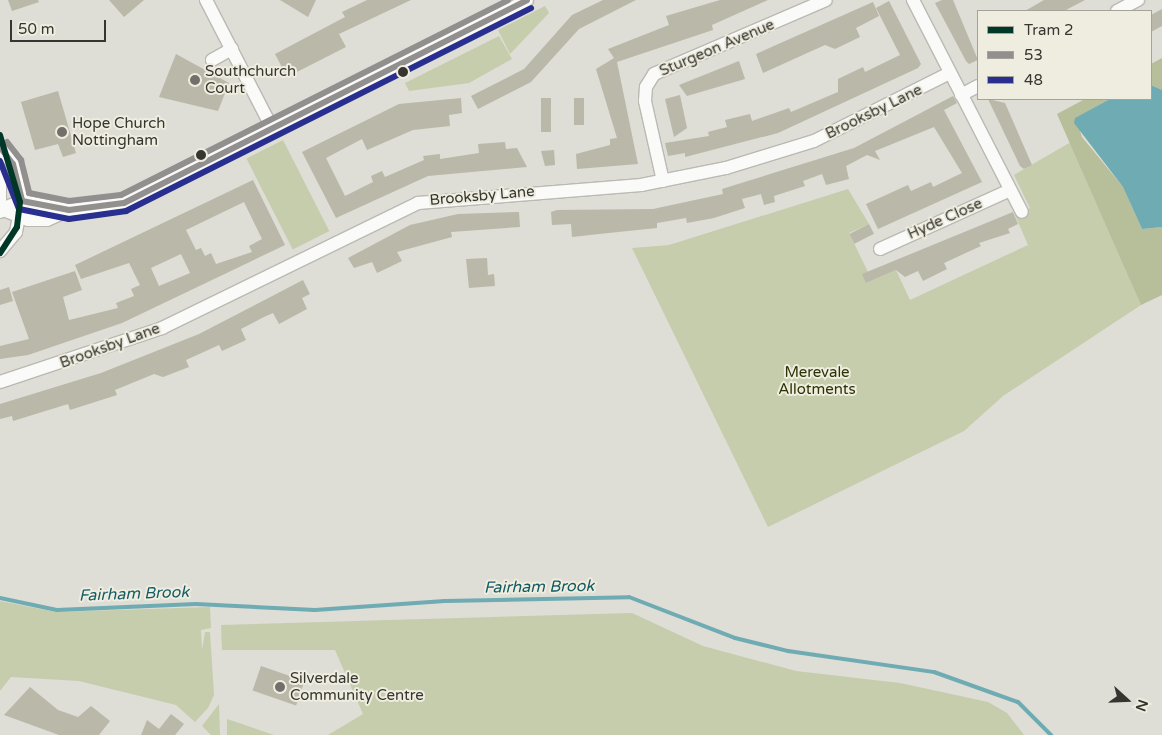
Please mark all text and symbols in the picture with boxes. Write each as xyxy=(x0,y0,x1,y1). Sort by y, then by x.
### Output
scale bar xyxy=(12,10,109,42)
legend xyxy=(977,10,1152,100)
street label: Sturgeon Avenue xyxy=(657,16,777,80)
text: 50 m xyxy=(18,20,55,38)
text: Tram 2 xyxy=(1024,21,1074,39)
text: 53 xyxy=(1024,46,1043,64)
place label: Southchurch Court xyxy=(205,62,296,97)
unlabelled marker xyxy=(398,67,408,77)
text: 48 xyxy=(1024,71,1043,89)
marker: Southchurch Court xyxy=(189,74,201,86)
street label: Brooksby Lane xyxy=(823,81,925,143)
place label: Hope Church Nottingham xyxy=(72,114,165,149)
marker: Hope Church Nottingham xyxy=(56,126,68,138)
unlabelled marker xyxy=(196,150,206,160)
street label: Brooksby Lane xyxy=(429,182,535,210)
street label: Hyde Close xyxy=(905,195,985,243)
street label: Brooksby Lane xyxy=(57,320,163,372)
park label: Merevale Allotments xyxy=(778,363,856,398)
water label: Fairham Brook xyxy=(484,576,594,598)
water label: Fairham Brook xyxy=(79,582,189,606)
place label: Silverdale Community Centre xyxy=(290,669,424,704)
north arrow xyxy=(1102,675,1152,725)
marker: Silverdale Community Centre xyxy=(274,681,286,693)
text: N xyxy=(1132,697,1151,713)

